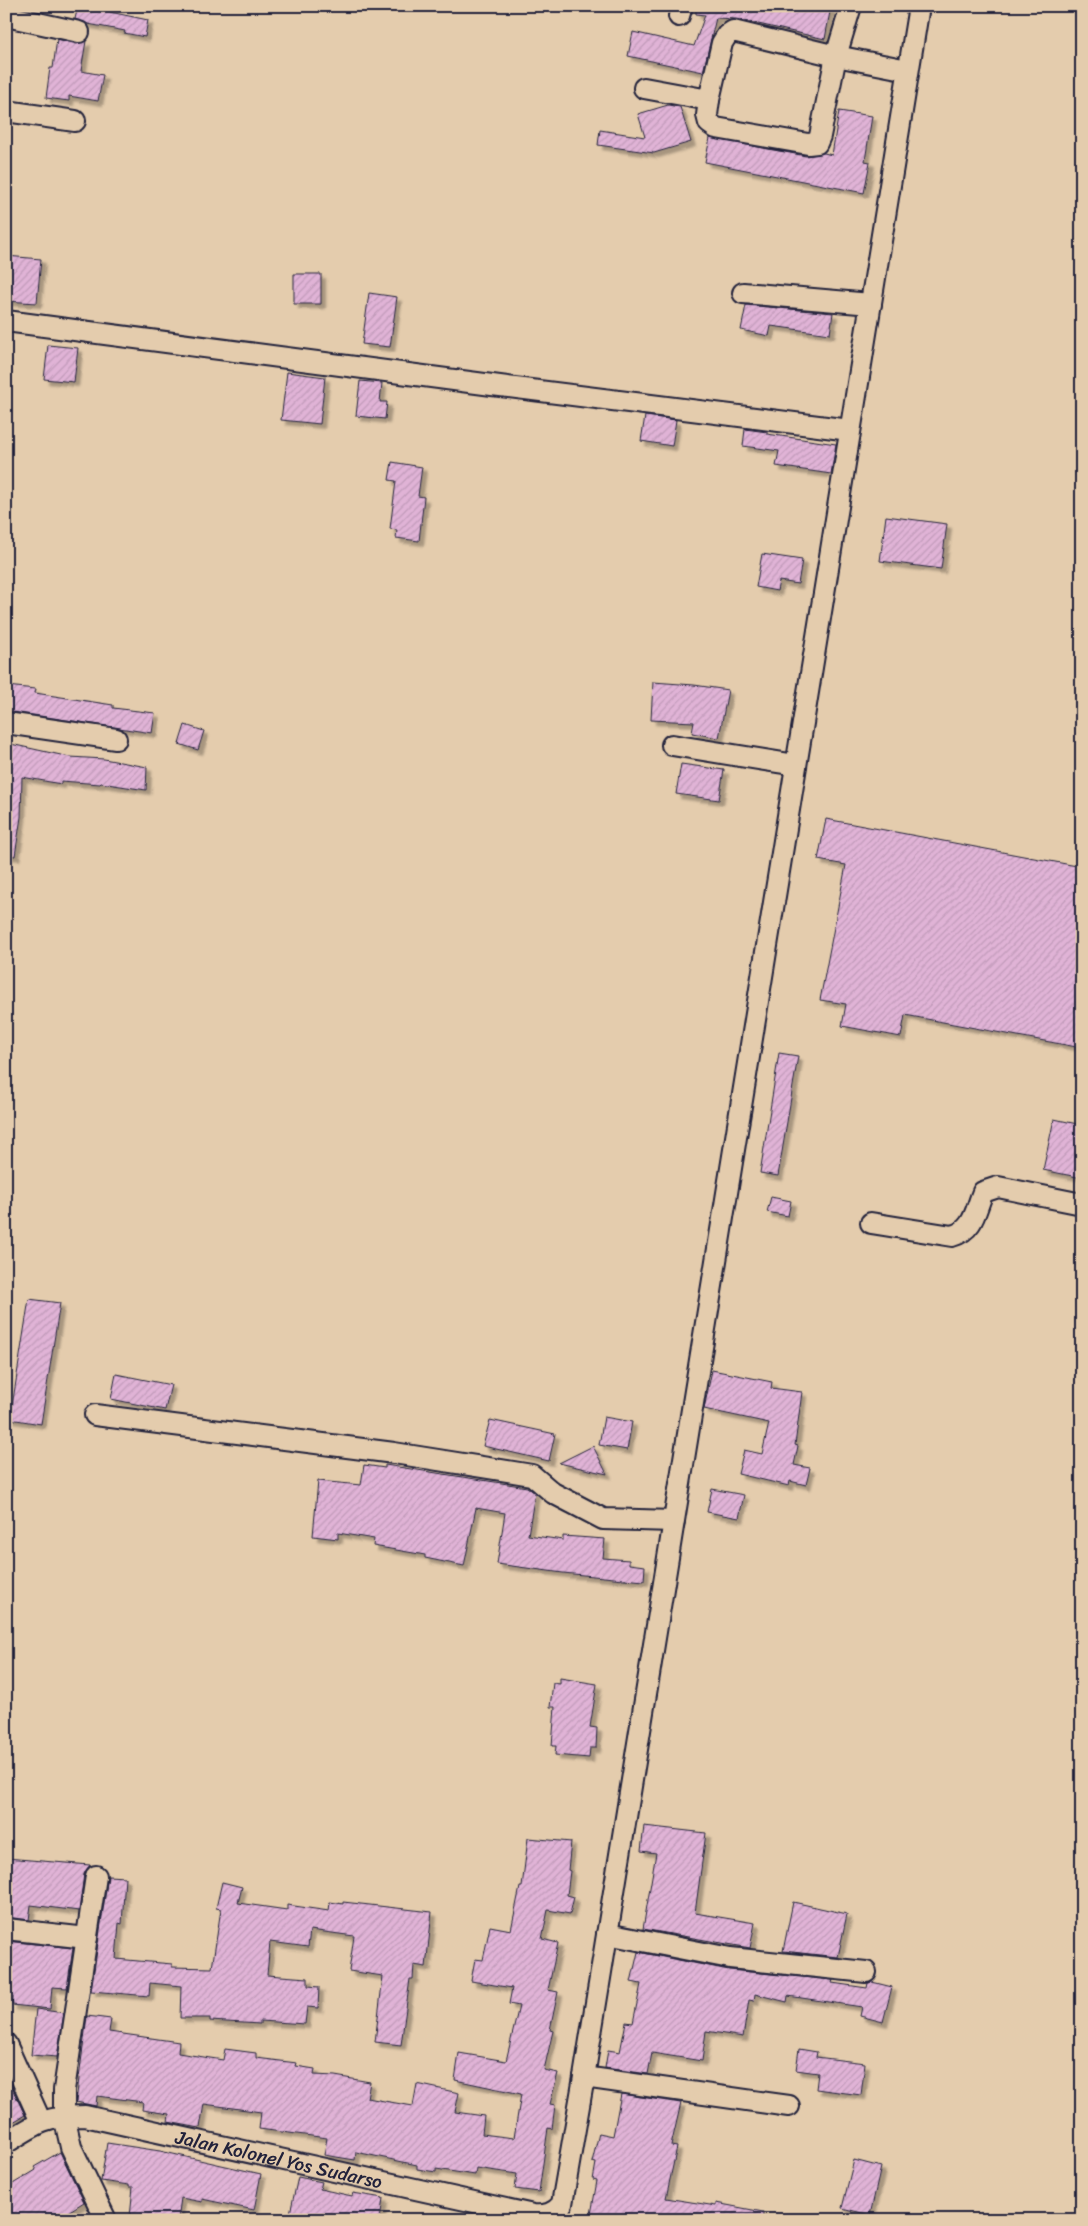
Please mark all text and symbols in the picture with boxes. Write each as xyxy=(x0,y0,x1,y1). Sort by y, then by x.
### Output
street label: Jalan Kolonel Yos Sudarso xyxy=(171,2120,386,2198)

